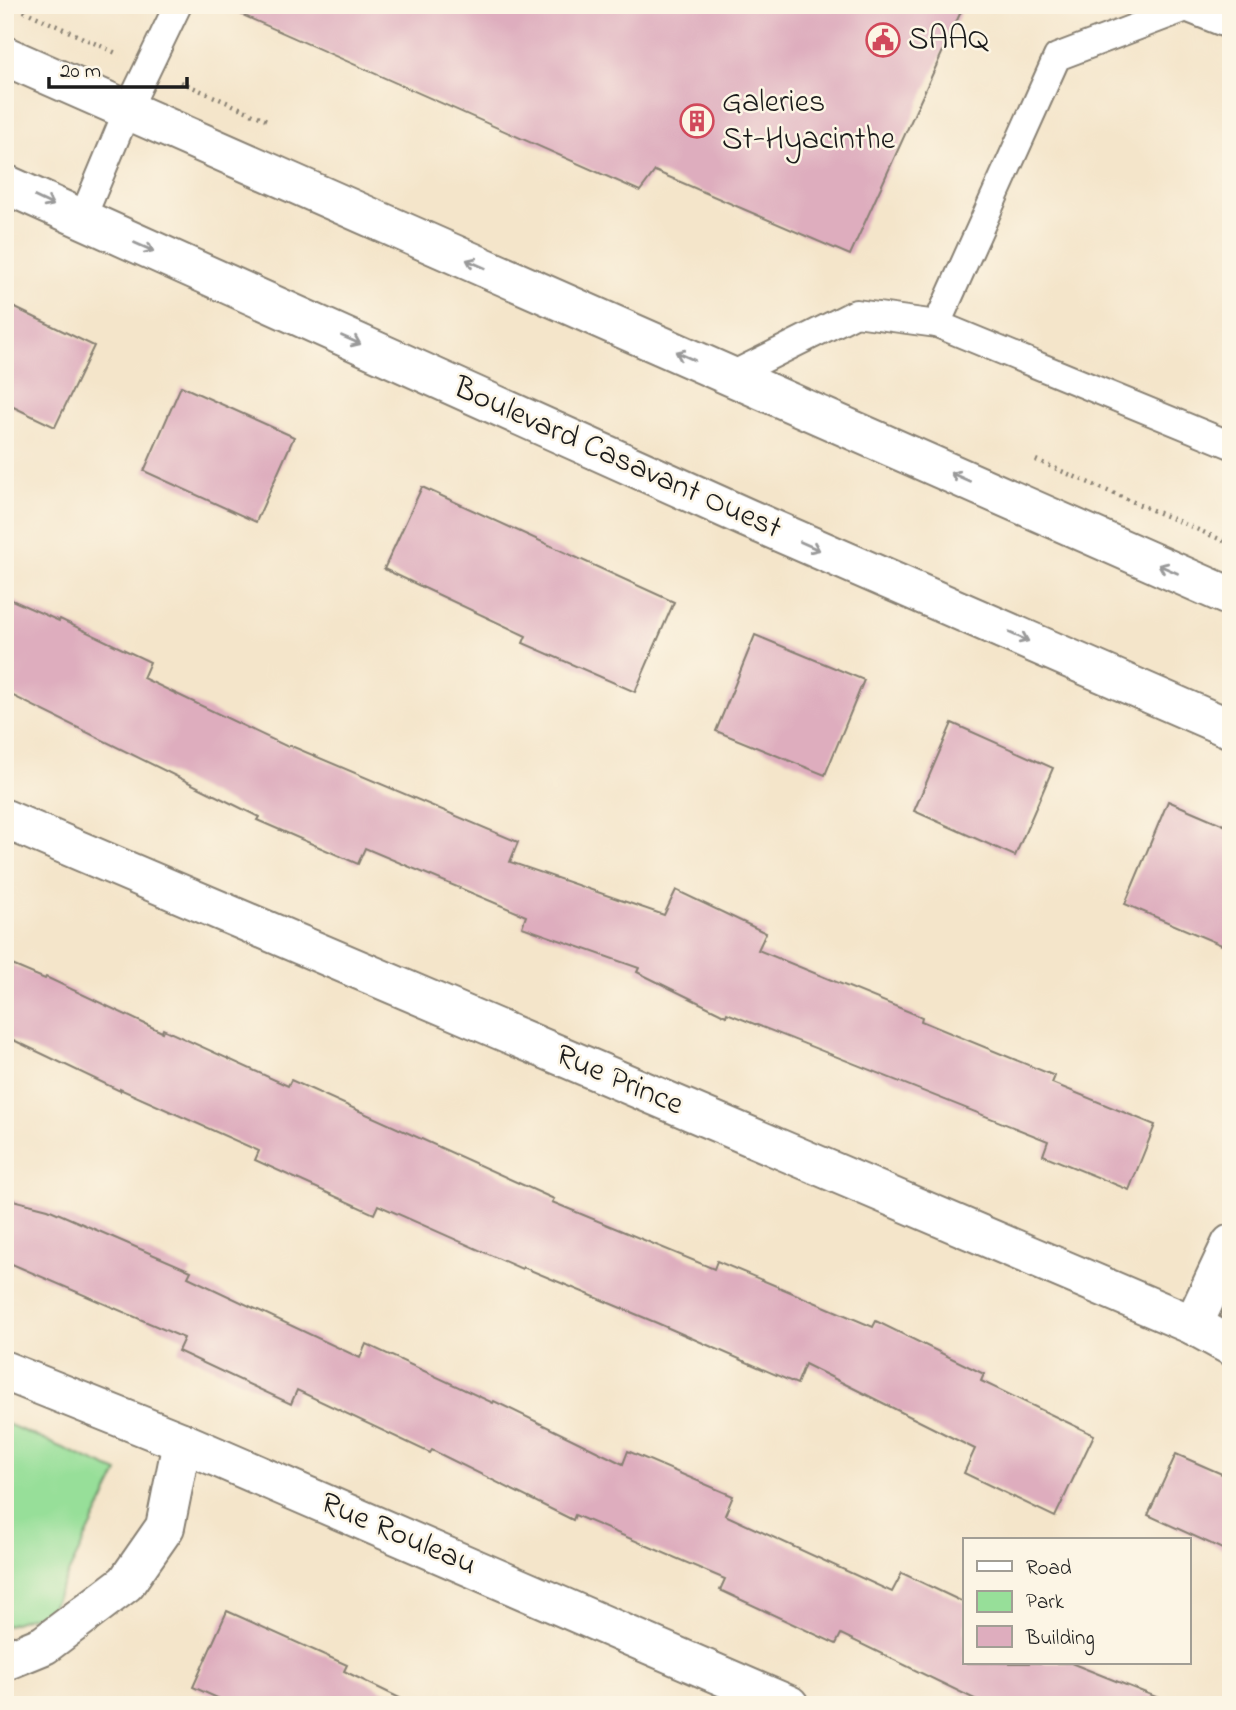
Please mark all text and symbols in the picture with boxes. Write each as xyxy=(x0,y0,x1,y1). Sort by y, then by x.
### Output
place label: SAAQ xyxy=(908,17,989,64)
public building icon: SAAQ xyxy=(864,21,902,59)
scale bar xyxy=(49,46,187,90)
text: 20 m xyxy=(60,57,101,87)
place label: Galeries St-Hyacinthe xyxy=(722,80,896,164)
building icon: Galeries St-Hyacinthe xyxy=(678,102,716,140)
one-way arrow xyxy=(32,195,54,208)
one-way arrow xyxy=(133,241,154,254)
one-way arrow xyxy=(466,257,488,270)
one-way arrow xyxy=(340,334,362,347)
one-way arrow xyxy=(674,349,696,362)
street label: Boulevard Casavant Ouest xyxy=(444,365,789,553)
one-way arrow xyxy=(950,470,971,483)
one-way arrow xyxy=(799,540,820,553)
one-way arrow xyxy=(1158,562,1179,575)
one-way arrow xyxy=(1007,631,1029,644)
street label: Rue Prince xyxy=(548,1033,691,1129)
street label: Rue Rouleau xyxy=(312,1481,484,1589)
legend xyxy=(963,1538,1190,1664)
text: Road xyxy=(1026,1554,1072,1584)
text: Park xyxy=(1026,1588,1065,1618)
text: Building xyxy=(1025,1624,1095,1656)

